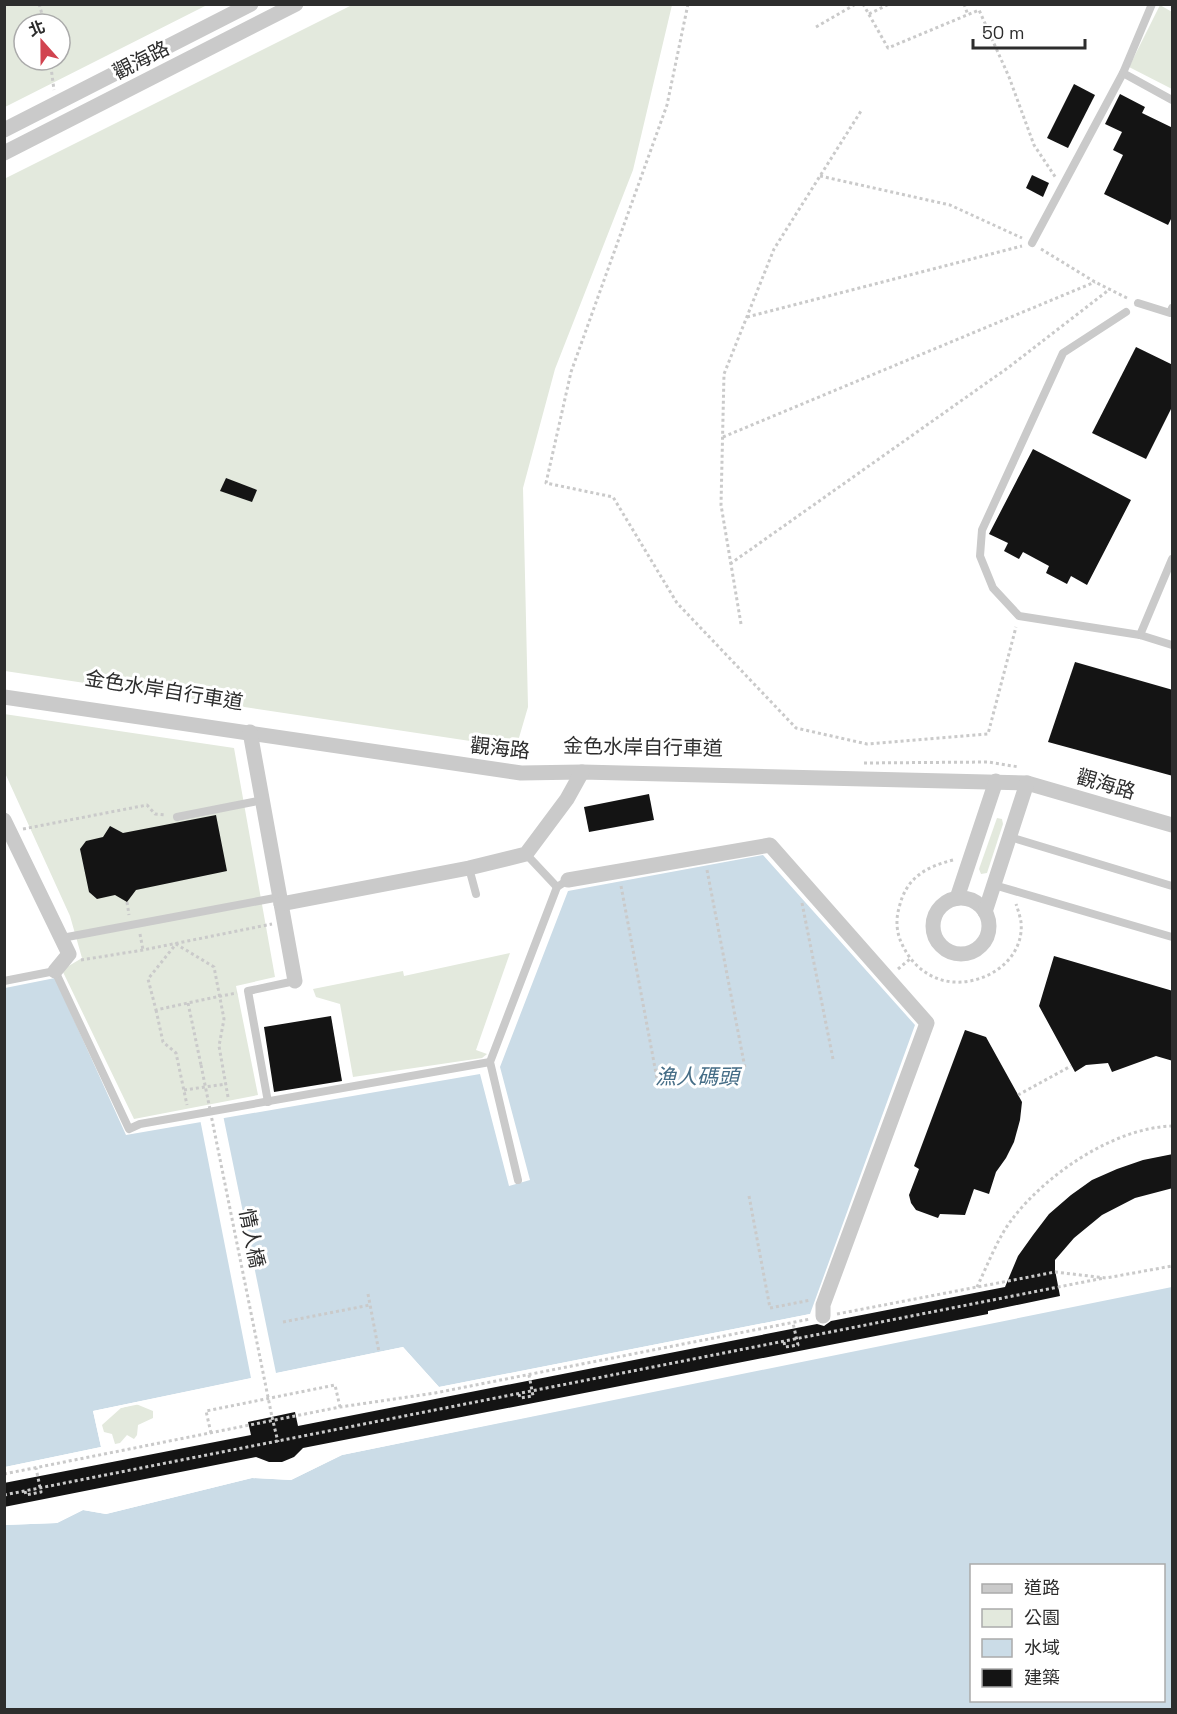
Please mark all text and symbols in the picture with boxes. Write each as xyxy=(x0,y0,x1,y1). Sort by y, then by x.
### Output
north arrow xyxy=(12,12,72,72)
scale bar xyxy=(973,12,1086,50)
text: 北 xyxy=(26,16,48,41)
text: 50 m xyxy=(982,21,1024,44)
street label: 觀海路 xyxy=(108,35,174,85)
street label: 金色水岸自行車道 xyxy=(83,665,245,715)
street label: 觀海路 xyxy=(469,732,531,764)
street label: 金色水岸自行車道 xyxy=(563,733,723,761)
street label: 觀海路 xyxy=(1074,763,1138,805)
water label: 漁人碼頭 xyxy=(655,1063,743,1090)
street label: 情人橋 xyxy=(234,1206,270,1270)
legend xyxy=(970,1564,1165,1702)
text: 道路 xyxy=(1024,1576,1060,1599)
text: 公園 xyxy=(1024,1606,1060,1629)
text: 水域 xyxy=(1024,1636,1060,1659)
text: 建築 xyxy=(1024,1666,1060,1689)

